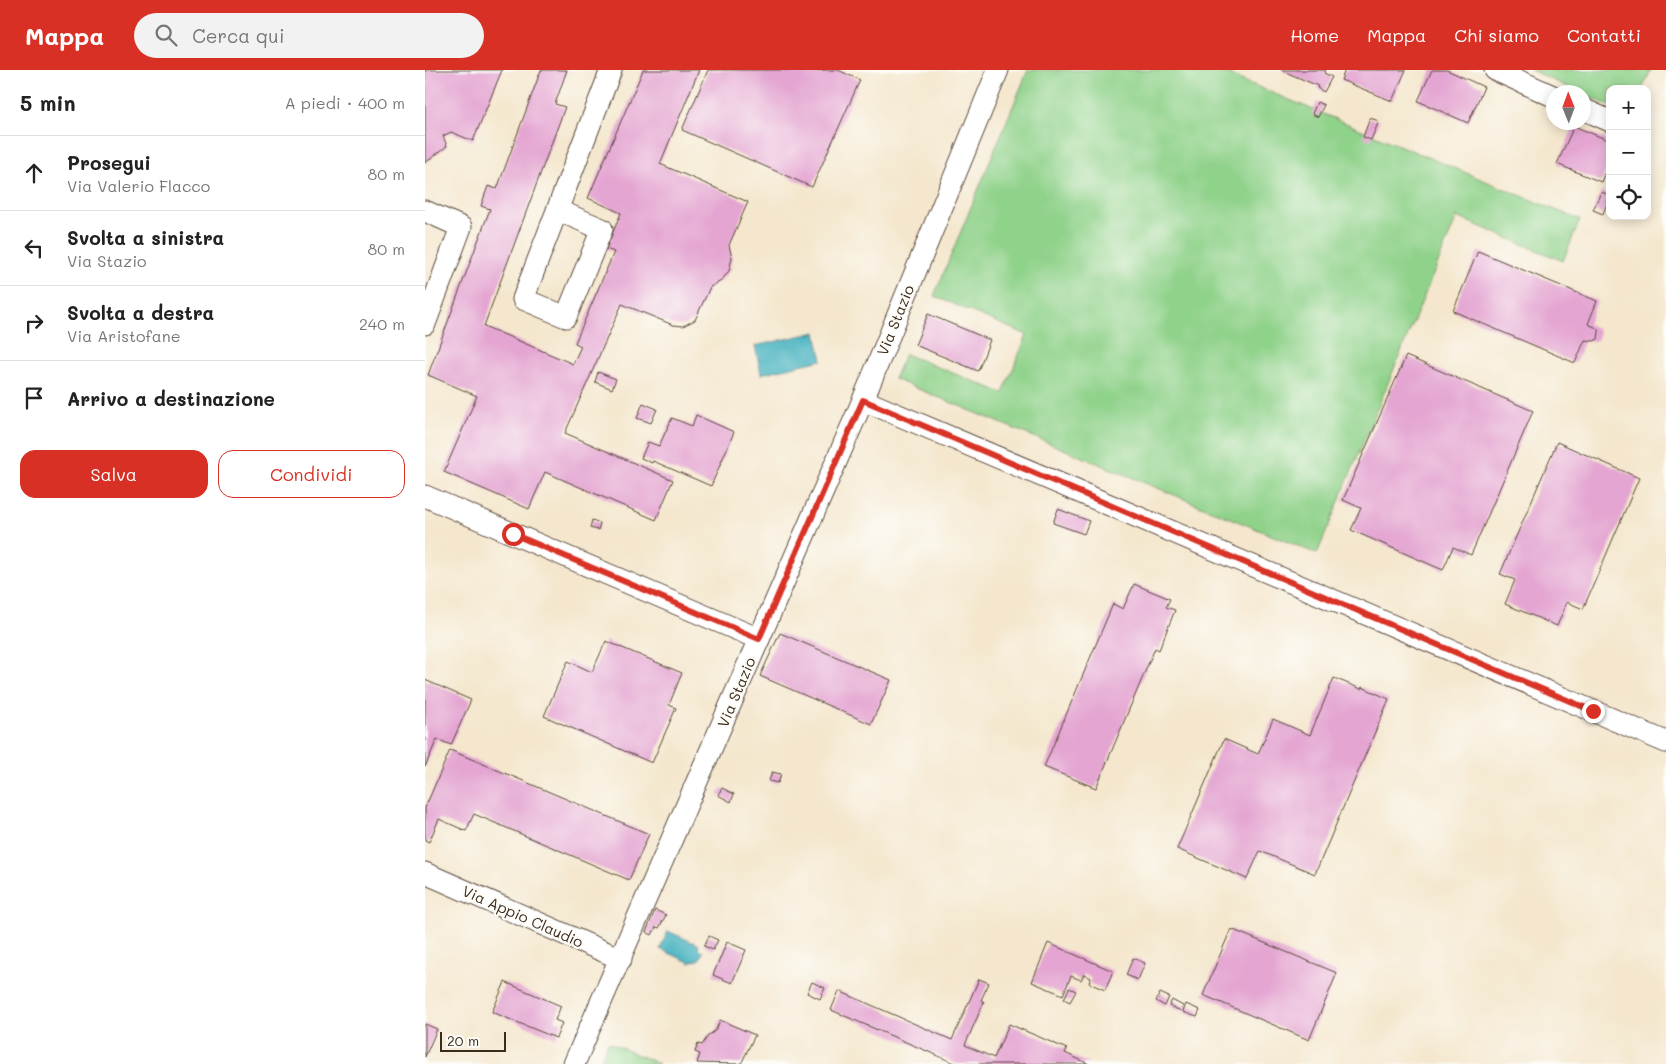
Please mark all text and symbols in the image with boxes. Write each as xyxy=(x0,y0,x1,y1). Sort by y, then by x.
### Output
search box xyxy=(134,13,484,58)
text: Mappa xyxy=(25,20,104,51)
icon: search xyxy=(152,21,180,49)
text: Cerca qui xyxy=(192,23,284,48)
text: Home xyxy=(1290,23,1339,47)
text: Mappa xyxy=(1367,23,1426,47)
text: Chi siamo xyxy=(1454,23,1539,47)
text: Contatti xyxy=(1567,23,1641,47)
north arrow xyxy=(1546,85,1591,130)
map controls xyxy=(1606,85,1651,220)
button: + xyxy=(1606,85,1651,130)
text: 5 min xyxy=(20,89,76,116)
text: A piedi · 400 m xyxy=(285,92,405,113)
button: − xyxy=(1606,130,1651,175)
text: Prosegui xyxy=(67,150,151,175)
icon: ahead xyxy=(20,159,48,187)
text: 80 m xyxy=(368,163,405,184)
text: Via Valerio Flacco xyxy=(67,175,210,196)
button: locate xyxy=(1606,175,1651,220)
text: Svolta a sinistra xyxy=(67,225,224,250)
icon: left xyxy=(20,234,48,262)
text: 80 m xyxy=(368,238,405,259)
text: Via Stazio xyxy=(67,250,147,271)
street label: Via Stazio xyxy=(872,282,918,358)
text: Svolta a destra xyxy=(67,300,214,325)
icon: right xyxy=(20,309,48,337)
text: 240 m xyxy=(359,313,405,334)
text: Via Aristofane xyxy=(67,325,181,346)
icon: arrive xyxy=(20,384,48,412)
text: Arrivo a destinazione xyxy=(67,386,275,411)
button: Salva xyxy=(20,450,208,498)
button: Condividi xyxy=(218,450,405,498)
route start xyxy=(502,523,525,546)
street label: Via Stazio xyxy=(712,654,760,730)
route end xyxy=(1582,700,1605,723)
street label: Via Appio Claudio xyxy=(459,880,587,952)
scale bar xyxy=(440,1029,506,1052)
text: 20 m xyxy=(447,1031,479,1050)

